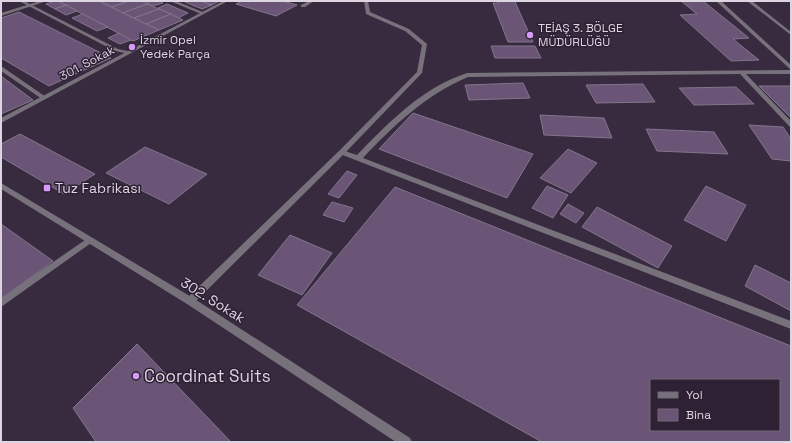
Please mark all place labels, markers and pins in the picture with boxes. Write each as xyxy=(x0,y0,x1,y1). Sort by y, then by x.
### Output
place label: TEİAŞ 3. BÖLGE MÜDÜRLÜĞÜ xyxy=(538,20,623,50)
marker: TEİAŞ 3. BÖLGE MÜDÜRLÜĞÜ xyxy=(525,30,535,40)
place label: İzmir Opel Yedek Parça xyxy=(140,32,210,62)
marker: İzmir Opel Yedek Parça xyxy=(127,42,137,52)
place label: Tuz Fabrikası xyxy=(55,179,141,197)
marker: Tuz Fabrikası xyxy=(42,183,52,193)
place label: Coordinat Suits xyxy=(144,365,271,387)
marker: Coordinat Suits xyxy=(131,371,141,381)

